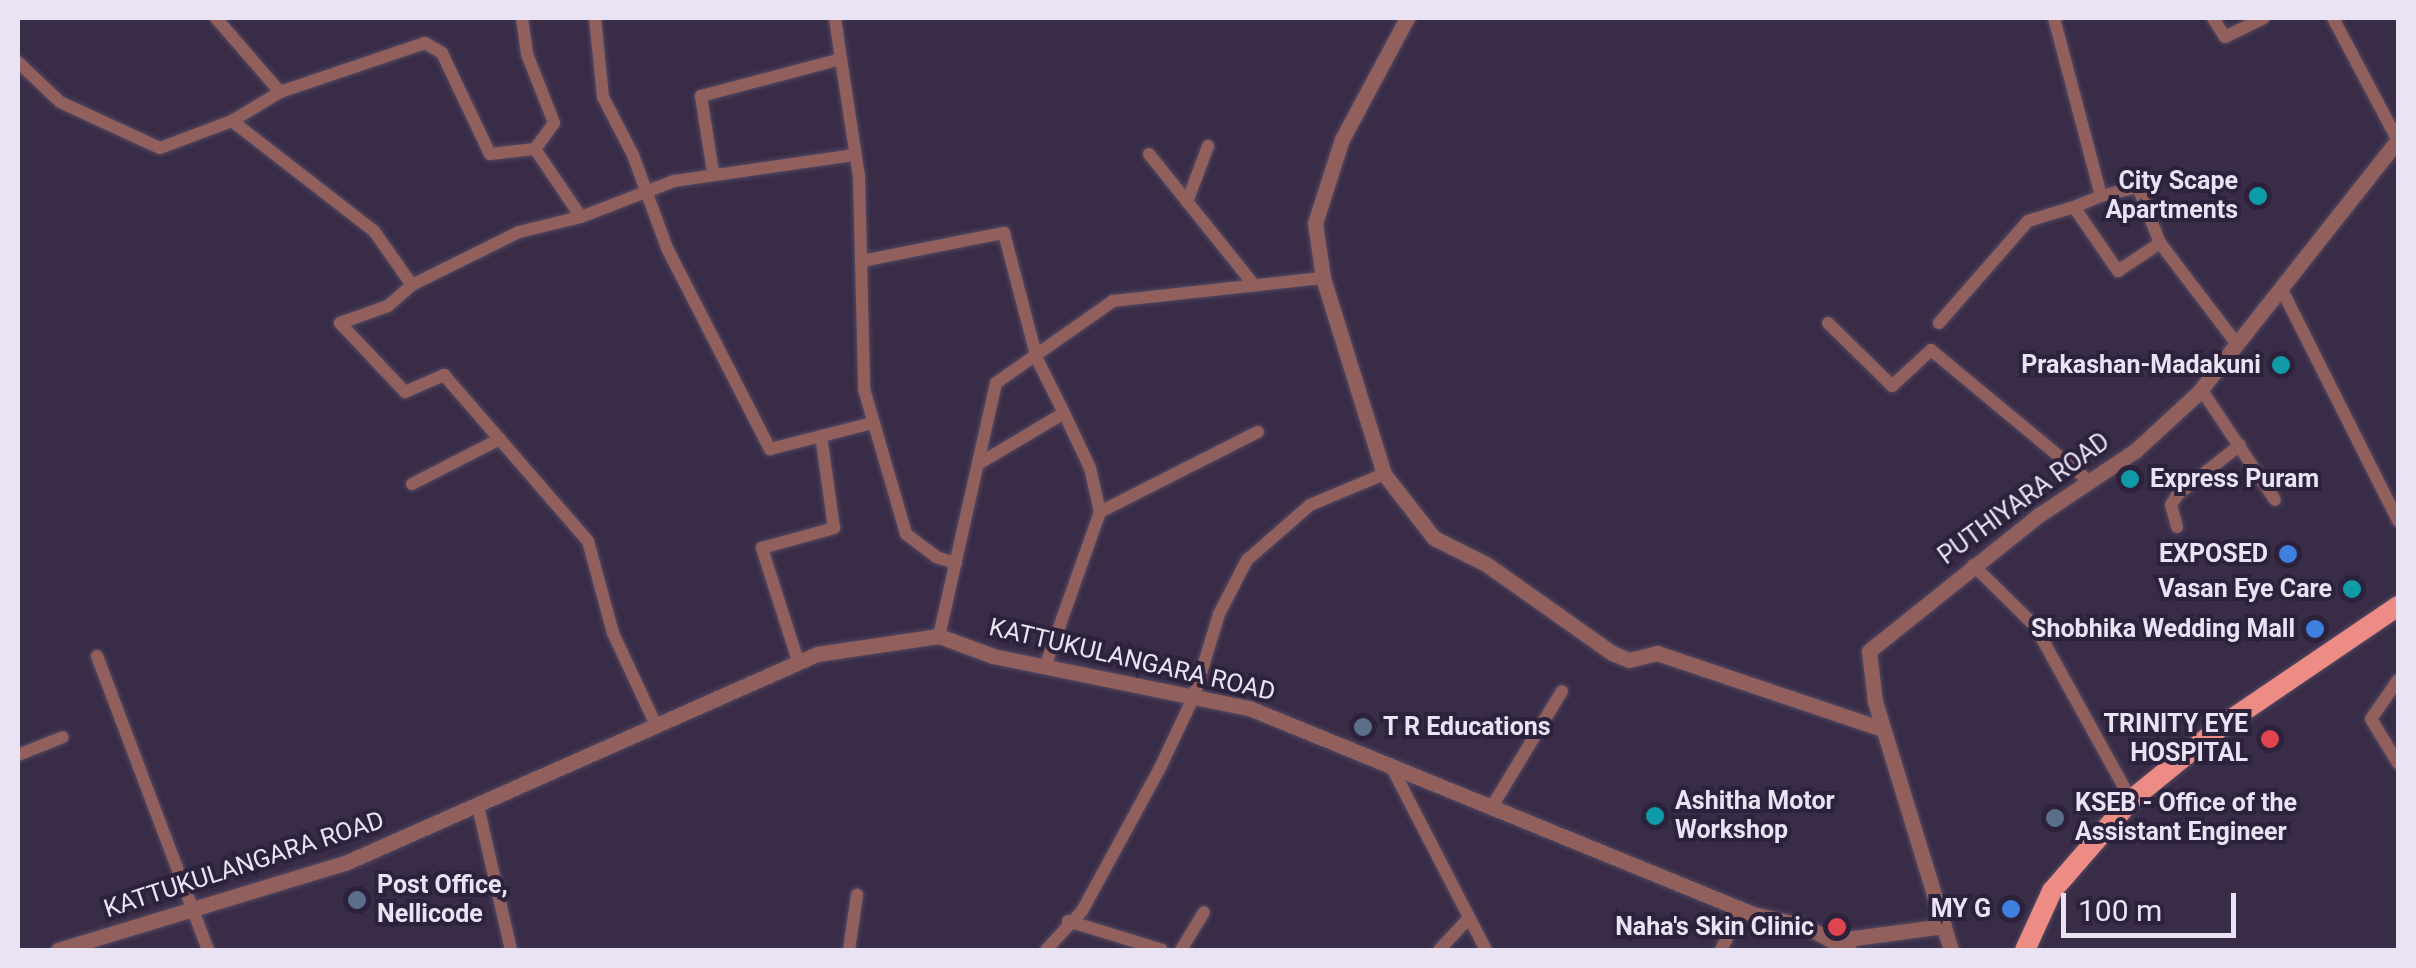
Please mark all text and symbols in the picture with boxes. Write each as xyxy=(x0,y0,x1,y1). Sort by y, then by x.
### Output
place label: City Scape Apartments xyxy=(2105,167,2238,226)
marker: City Scape Apartments xyxy=(2247,185,2269,207)
place label: Prakashan-Madakuni xyxy=(2021,350,2261,380)
marker: Prakashan-Madakuni xyxy=(2270,354,2292,376)
street label: PUTHIYARA ROAD xyxy=(1933,427,2115,571)
place label: Express Puram xyxy=(2150,464,2319,494)
marker: Express Puram xyxy=(2119,468,2141,490)
place label: EXPOSED xyxy=(2159,539,2268,569)
marker: EXPOSED xyxy=(2277,543,2299,565)
place label: Vasan Eye Care xyxy=(2158,574,2332,604)
marker: Vasan Eye Care xyxy=(2341,578,2363,600)
street label: KATTUKULANGARA ROAD xyxy=(986,612,1278,708)
place label: Shobhika Wedding Mall xyxy=(2031,614,2295,644)
marker: Shobhika Wedding Mall xyxy=(2304,618,2326,640)
place label: TRINITY EYE HOSPITAL xyxy=(2104,710,2248,769)
place label: T R Educations xyxy=(1383,712,1551,742)
marker: T R Educations xyxy=(1352,716,1374,738)
marker: TRINITY EYE HOSPITAL xyxy=(2257,726,2283,752)
place label: Ashitha Motor Workshop xyxy=(1675,787,1835,846)
place label: KSEB - Office of the Assistant Engineer xyxy=(2075,789,2297,848)
marker: Ashitha Motor Workshop xyxy=(1644,805,1666,827)
street label: KATTUKULANGARA ROAD xyxy=(100,806,388,924)
marker: KSEB - Office of the Assistant Engineer xyxy=(2044,807,2066,829)
place label: Post Office, Nellicode xyxy=(377,871,508,930)
scale bar xyxy=(2066,873,2241,935)
marker: Post Office, Nellicode xyxy=(346,889,368,911)
text: 100 m xyxy=(2078,893,2162,928)
place label: MY G xyxy=(1931,894,1991,924)
marker: MY G xyxy=(2000,898,2022,920)
place label: Naha's Skin Clinic xyxy=(1615,912,1814,942)
marker: Naha's Skin Clinic xyxy=(1824,914,1850,940)

